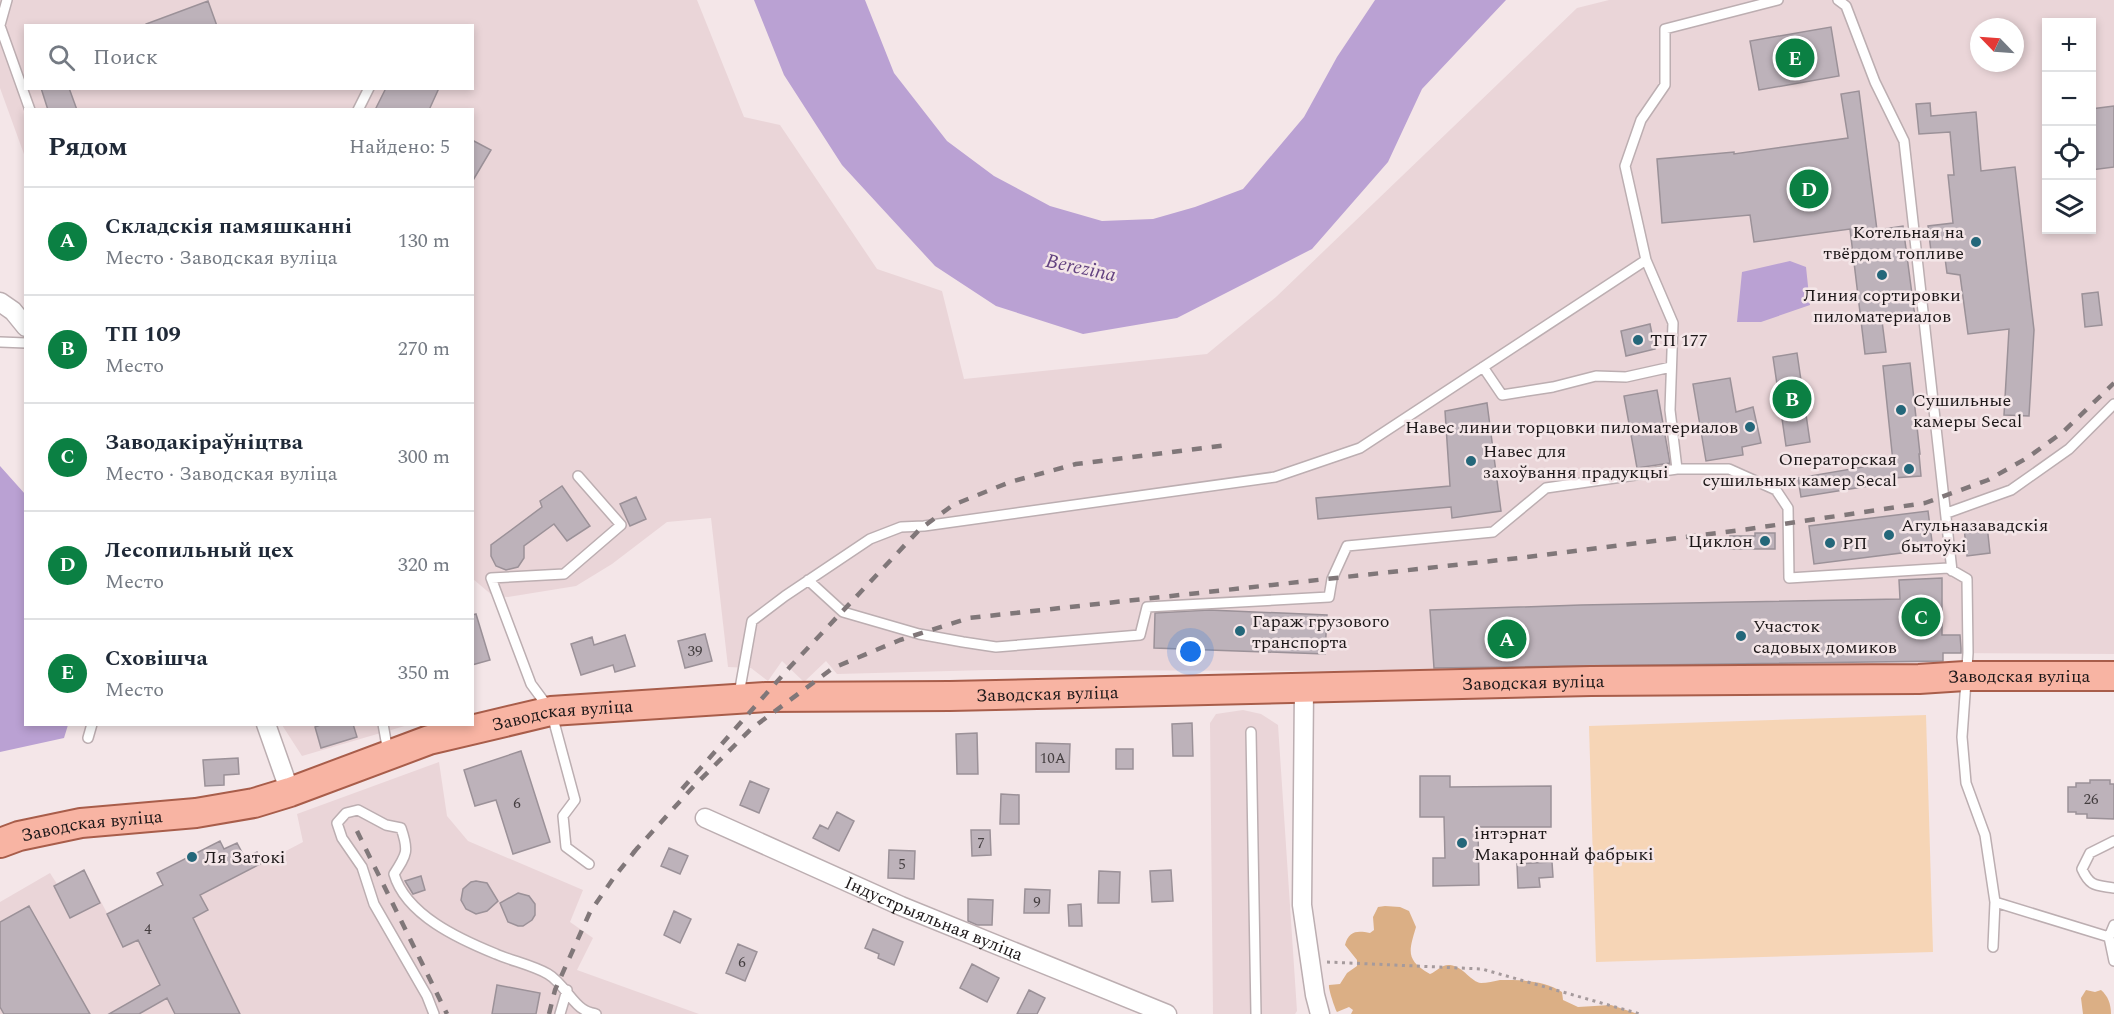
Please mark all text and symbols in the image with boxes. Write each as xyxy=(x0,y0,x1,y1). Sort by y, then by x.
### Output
north arrow xyxy=(1970,18,2024,72)
map controls xyxy=(2042,18,2096,234)
button: + xyxy=(2042,18,2096,72)
search box xyxy=(24,24,474,90)
pin: E xyxy=(1776,36,1814,80)
icon: search xyxy=(45,41,78,74)
text: Поиск xyxy=(93,41,158,74)
button: − xyxy=(2042,72,2096,126)
button: locate xyxy=(2042,126,2096,180)
text: Рядом xyxy=(48,127,128,167)
text: Найдено: 5 xyxy=(349,132,450,162)
pin: D xyxy=(1790,166,1828,212)
button: layers xyxy=(2042,180,2096,234)
text: Складскія памяшканні xyxy=(105,210,352,243)
place label: Котельная на твёрдом топливе xyxy=(1823,219,1964,267)
text: A xyxy=(60,226,75,256)
text: 130 m xyxy=(398,226,450,256)
marker: Котельная на твёрдом топливе xyxy=(1969,235,1983,249)
text: Место · Заводская вуліца xyxy=(105,243,338,273)
water label: Berezina xyxy=(1043,246,1119,290)
marker: Линия сортировки пиломатериалов xyxy=(1875,268,1889,282)
place label: Линия сортировки пиломатериалов xyxy=(1803,282,1961,330)
text: ТП 109 xyxy=(105,318,181,351)
place label: ТП 177 xyxy=(1650,327,1708,354)
marker: ТП 177 xyxy=(1631,333,1645,347)
text: B xyxy=(60,334,75,364)
text: 270 m xyxy=(398,334,450,364)
text: Место xyxy=(105,351,164,381)
pin: B xyxy=(1772,376,1812,422)
place label: Сушильные камеры Secal xyxy=(1913,387,2022,435)
marker: Сушильные камеры Secal xyxy=(1894,403,1908,417)
place label: Навес линии торцовки пиломатериалов xyxy=(1405,414,1738,441)
marker: Навес линии торцовки пиломатериалов xyxy=(1743,420,1757,434)
text: Заводакіраўніцтва xyxy=(105,426,303,459)
place label: Навес для захоўвання прадукцыі xyxy=(1483,438,1669,486)
text: C xyxy=(60,442,75,472)
text: 300 m xyxy=(398,442,450,472)
place label: Операторская сушильных камер Secal xyxy=(1703,446,1897,494)
marker: Навес для захоўвання прадукцыі xyxy=(1464,454,1478,468)
text: Место · Заводская вуліца xyxy=(105,459,338,489)
marker: Операторская сушильных камер Secal xyxy=(1902,462,1916,476)
place label: Агульназавадскія бытоўкі xyxy=(1901,512,2048,560)
place label: Циклон xyxy=(1688,528,1753,555)
marker: Агульназавадскія бытоўкі xyxy=(1882,528,1896,542)
place label: РП xyxy=(1842,530,1868,557)
text: Лесопильный цех xyxy=(105,534,294,567)
marker: Циклон xyxy=(1758,534,1772,548)
marker: РП xyxy=(1823,536,1837,550)
text: D xyxy=(59,550,76,580)
text: 320 m xyxy=(398,550,450,580)
text: Место xyxy=(105,567,164,597)
pin: C xyxy=(1902,594,1940,640)
place label: Гараж грузового транспорта xyxy=(1252,608,1389,656)
place label: Участок садовых домиков xyxy=(1753,613,1897,661)
pin: A xyxy=(1488,616,1526,662)
marker: Гараж грузового транспорта xyxy=(1233,624,1247,638)
marker: Участок садовых домиков xyxy=(1734,629,1748,643)
your location xyxy=(1176,637,1205,666)
house number: 39 xyxy=(687,640,703,663)
text: Сховішча xyxy=(105,642,208,675)
text: E xyxy=(61,658,74,688)
text: 350 m xyxy=(398,658,450,688)
street label: Заводская вуліца xyxy=(1947,663,2091,691)
street label: Заводская вуліца xyxy=(1461,668,1605,698)
text: Место xyxy=(105,675,164,705)
street label: Заводская вуліца xyxy=(975,679,1119,709)
street label: Заводская вуліца xyxy=(489,693,634,739)
house number: 10А xyxy=(1040,747,1066,770)
house number: 26 xyxy=(2083,788,2099,811)
house number: 6 xyxy=(513,792,521,815)
street label: Заводская вуліца xyxy=(19,803,164,849)
place label: інтэрнат Макароннай фабрыкі xyxy=(1474,820,1654,868)
house number: 7 xyxy=(977,832,985,855)
marker: інтэрнат Макароннай фабрыкі xyxy=(1455,836,1469,850)
place label: Ля Затокі xyxy=(204,844,285,871)
marker: Ля Затокі xyxy=(185,850,199,864)
house number: 5 xyxy=(898,853,906,876)
street label: Індустрыяльная вуліца xyxy=(840,869,1027,968)
house number: 9 xyxy=(1033,891,1041,914)
house number: 4 xyxy=(144,918,152,941)
house number: 6 xyxy=(738,951,746,974)

